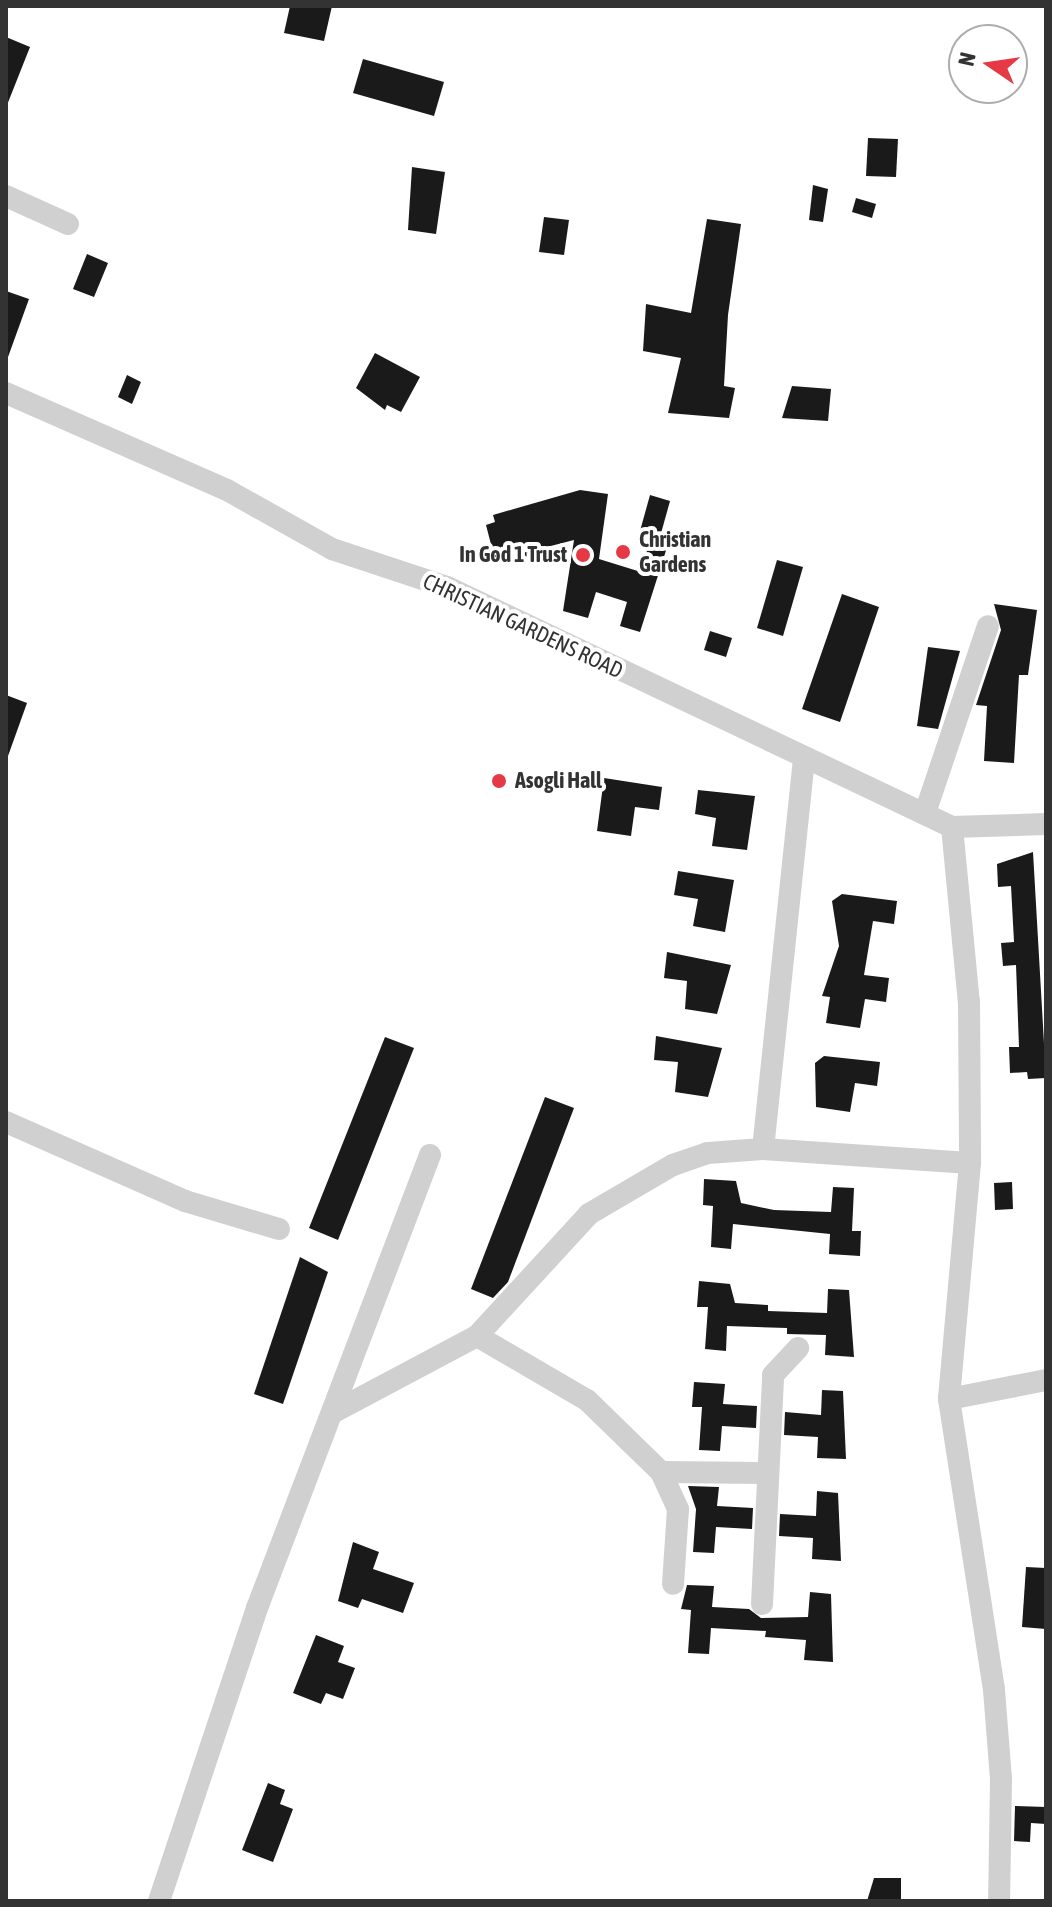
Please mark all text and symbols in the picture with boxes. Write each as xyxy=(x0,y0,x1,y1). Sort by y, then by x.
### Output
north arrow xyxy=(948,24,1028,104)
text: N xyxy=(952,50,981,68)
place label: Christian Gardens xyxy=(639,526,711,578)
place label: In God 1 Trust xyxy=(459,542,567,568)
marker: Christian Gardens xyxy=(614,543,632,561)
marker: In God 1 Trust xyxy=(574,546,592,564)
street label: CHRISTIAN GARDENS ROAD xyxy=(419,568,627,684)
place label: Asogli Hall xyxy=(515,768,602,794)
marker: Asogli Hall xyxy=(490,772,508,790)

